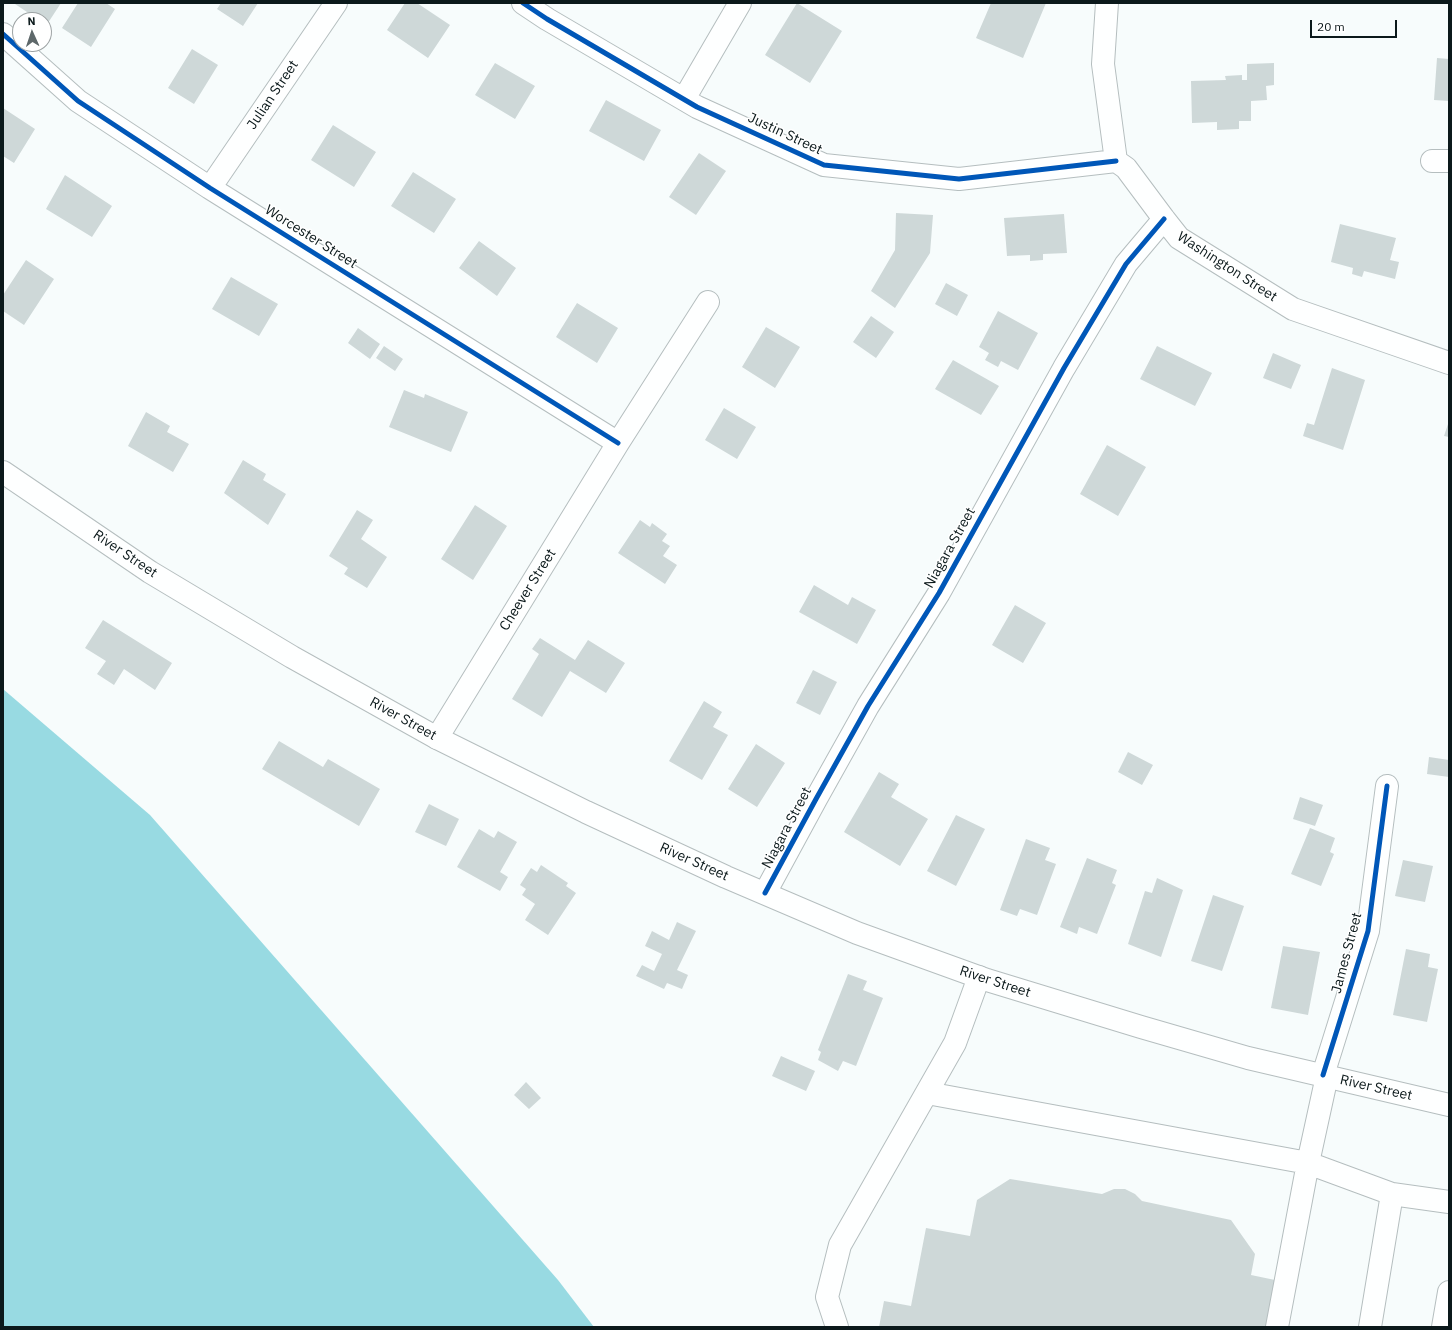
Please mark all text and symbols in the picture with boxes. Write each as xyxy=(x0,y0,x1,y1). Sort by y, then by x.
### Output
north arrow xyxy=(12,12,52,52)
scale bar xyxy=(1312,12,1399,38)
text: N xyxy=(27,14,36,28)
text: 20 m xyxy=(1317,19,1345,34)
street label: Julian Street xyxy=(244,57,302,133)
street label: Justin Street xyxy=(745,110,825,158)
street label: Worcester Street xyxy=(262,202,360,272)
street label: Washington Street xyxy=(1174,228,1280,306)
street label: Niagara Street xyxy=(921,505,979,591)
street label: River Street xyxy=(90,526,160,582)
street label: Cheever Street xyxy=(496,546,560,634)
street label: River Street xyxy=(367,694,439,744)
street label: Niagara Street xyxy=(758,784,816,872)
street label: River Street xyxy=(657,839,731,885)
street label: James Street xyxy=(1328,911,1366,995)
street label: River Street xyxy=(957,963,1033,1001)
street label: River Street xyxy=(1338,1072,1414,1104)

